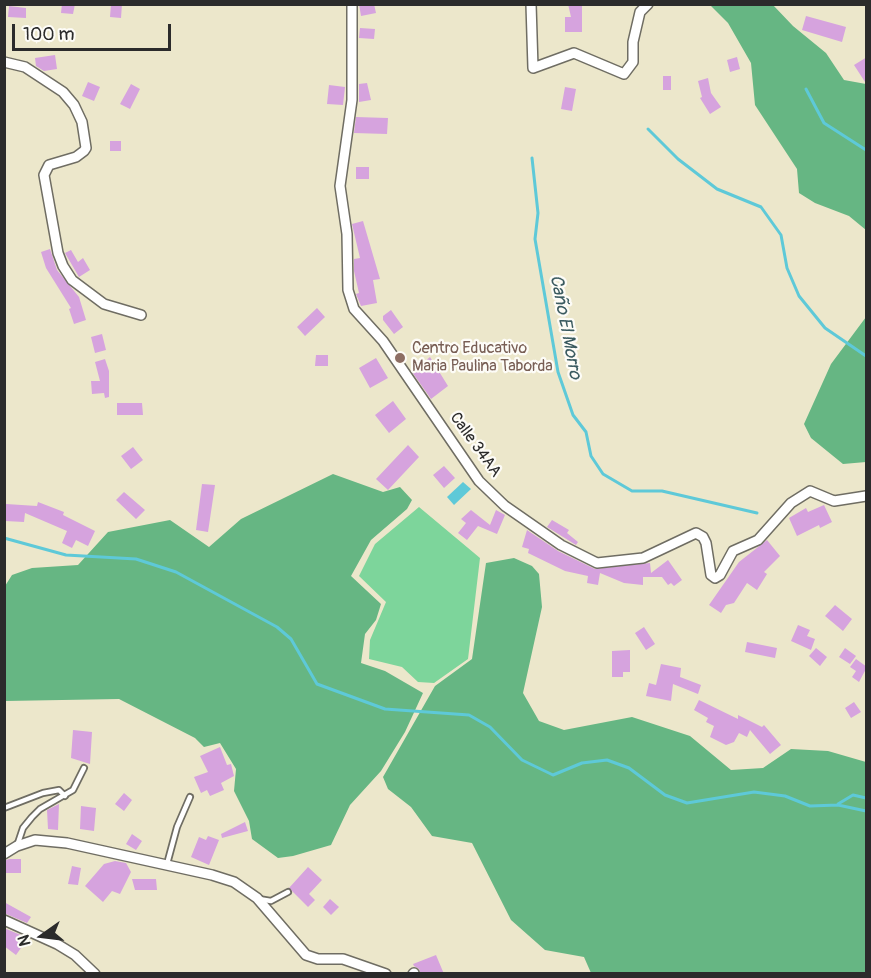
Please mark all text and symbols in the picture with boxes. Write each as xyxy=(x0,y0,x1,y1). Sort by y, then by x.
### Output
scale bar xyxy=(15,12,174,50)
text: 100 m xyxy=(23,23,75,46)
water label: Caño El Morro xyxy=(544,273,586,381)
place label: Centro Educativo Maria Paulina Taborda xyxy=(412,339,553,377)
marker: Centro Educativo Maria Paulina Taborda xyxy=(393,351,407,365)
street label: Calle 34AA xyxy=(445,409,505,481)
north arrow xyxy=(12,906,72,966)
text: N xyxy=(14,933,36,948)

